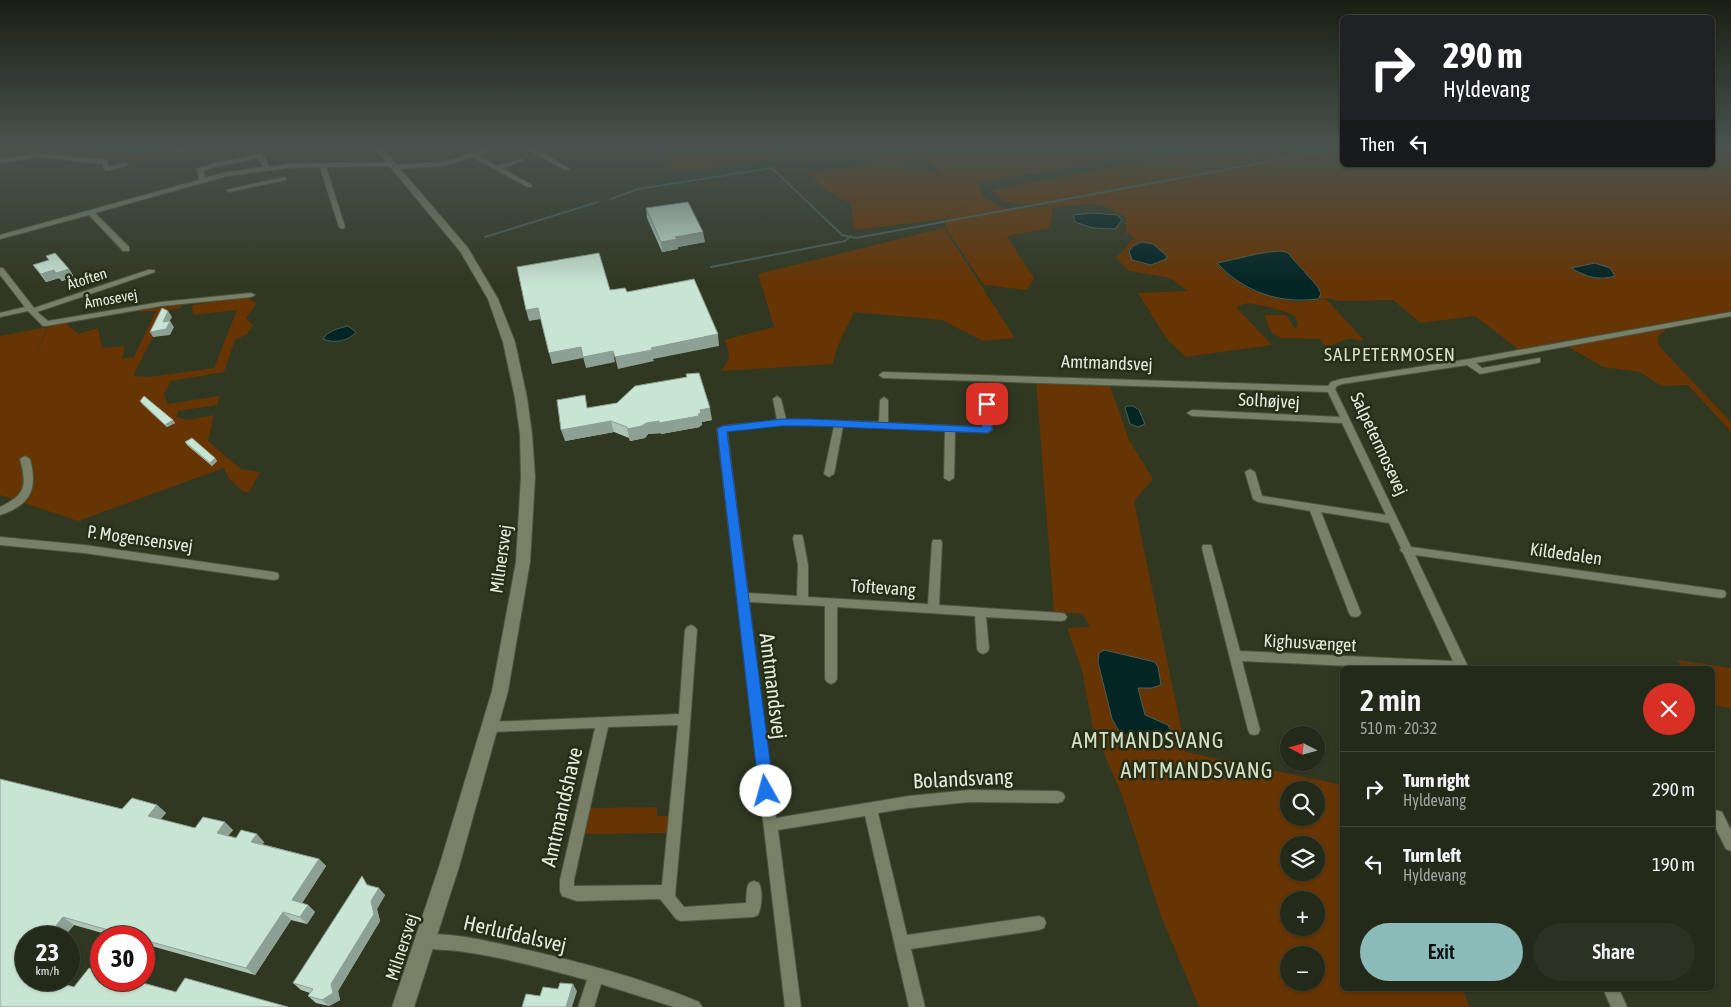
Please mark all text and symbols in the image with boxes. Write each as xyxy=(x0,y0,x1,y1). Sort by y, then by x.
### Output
icon: right xyxy=(1360,35,1425,100)
text: 290 m xyxy=(1443,35,1522,75)
text: Hyldevang xyxy=(1443,76,1530,102)
icon: left xyxy=(1405,130,1433,158)
text: Then xyxy=(1360,133,1395,155)
street label: Åtoften xyxy=(65,264,109,293)
street label: Åmosevej xyxy=(83,285,139,312)
district label: SALPETERMOSEN xyxy=(1324,343,1456,365)
street label: Amtmandsvej xyxy=(1061,350,1153,375)
pin xyxy=(966,383,1008,425)
street label: Solhøjvej xyxy=(1238,388,1300,413)
street label: Salpetermosevej xyxy=(1346,389,1412,499)
icon: arrive xyxy=(973,390,1001,418)
street label: P. Mogensensvej xyxy=(86,521,194,556)
street label: Milnersvej xyxy=(485,523,516,595)
street label: Kildedalen xyxy=(1529,538,1603,569)
street label: Toftevang xyxy=(850,575,917,600)
street label: Kighusvænget xyxy=(1263,630,1357,655)
street label: Amtmandsvej xyxy=(756,631,792,740)
text: 2 min xyxy=(1360,683,1421,717)
button: close xyxy=(1643,683,1695,735)
text: 510 m · 20:32 xyxy=(1360,719,1437,737)
north arrow xyxy=(1280,726,1325,771)
map controls xyxy=(1280,726,1325,991)
district label: AMTMANDSVANG xyxy=(1072,727,1225,753)
street label: Amtmandshave xyxy=(536,745,586,869)
district label: AMTMANDSVANG xyxy=(1121,757,1274,783)
street label: Bolandsvang xyxy=(912,763,1014,793)
position arrow xyxy=(739,764,791,816)
text: Turn right xyxy=(1403,769,1470,791)
icon: right xyxy=(1360,775,1388,803)
text: 290 m xyxy=(1652,778,1695,800)
button: search xyxy=(1280,781,1325,826)
text: Hyldevang xyxy=(1403,791,1466,809)
button: layers xyxy=(1280,836,1325,881)
text: Turn left xyxy=(1403,844,1461,866)
icon: left xyxy=(1360,850,1388,878)
text: 190 m xyxy=(1652,853,1695,875)
text: Hyldevang xyxy=(1403,866,1466,884)
button: + xyxy=(1280,891,1325,936)
street label: Herlufdalsvej xyxy=(461,910,569,957)
street label: Milnersvej xyxy=(381,911,422,983)
button: Exit xyxy=(1360,923,1523,981)
button: Share xyxy=(1533,923,1695,981)
speed limit sign: 30 xyxy=(90,926,155,991)
text: 23 xyxy=(36,938,59,966)
button: − xyxy=(1280,946,1325,991)
text: km/h xyxy=(36,964,59,978)

